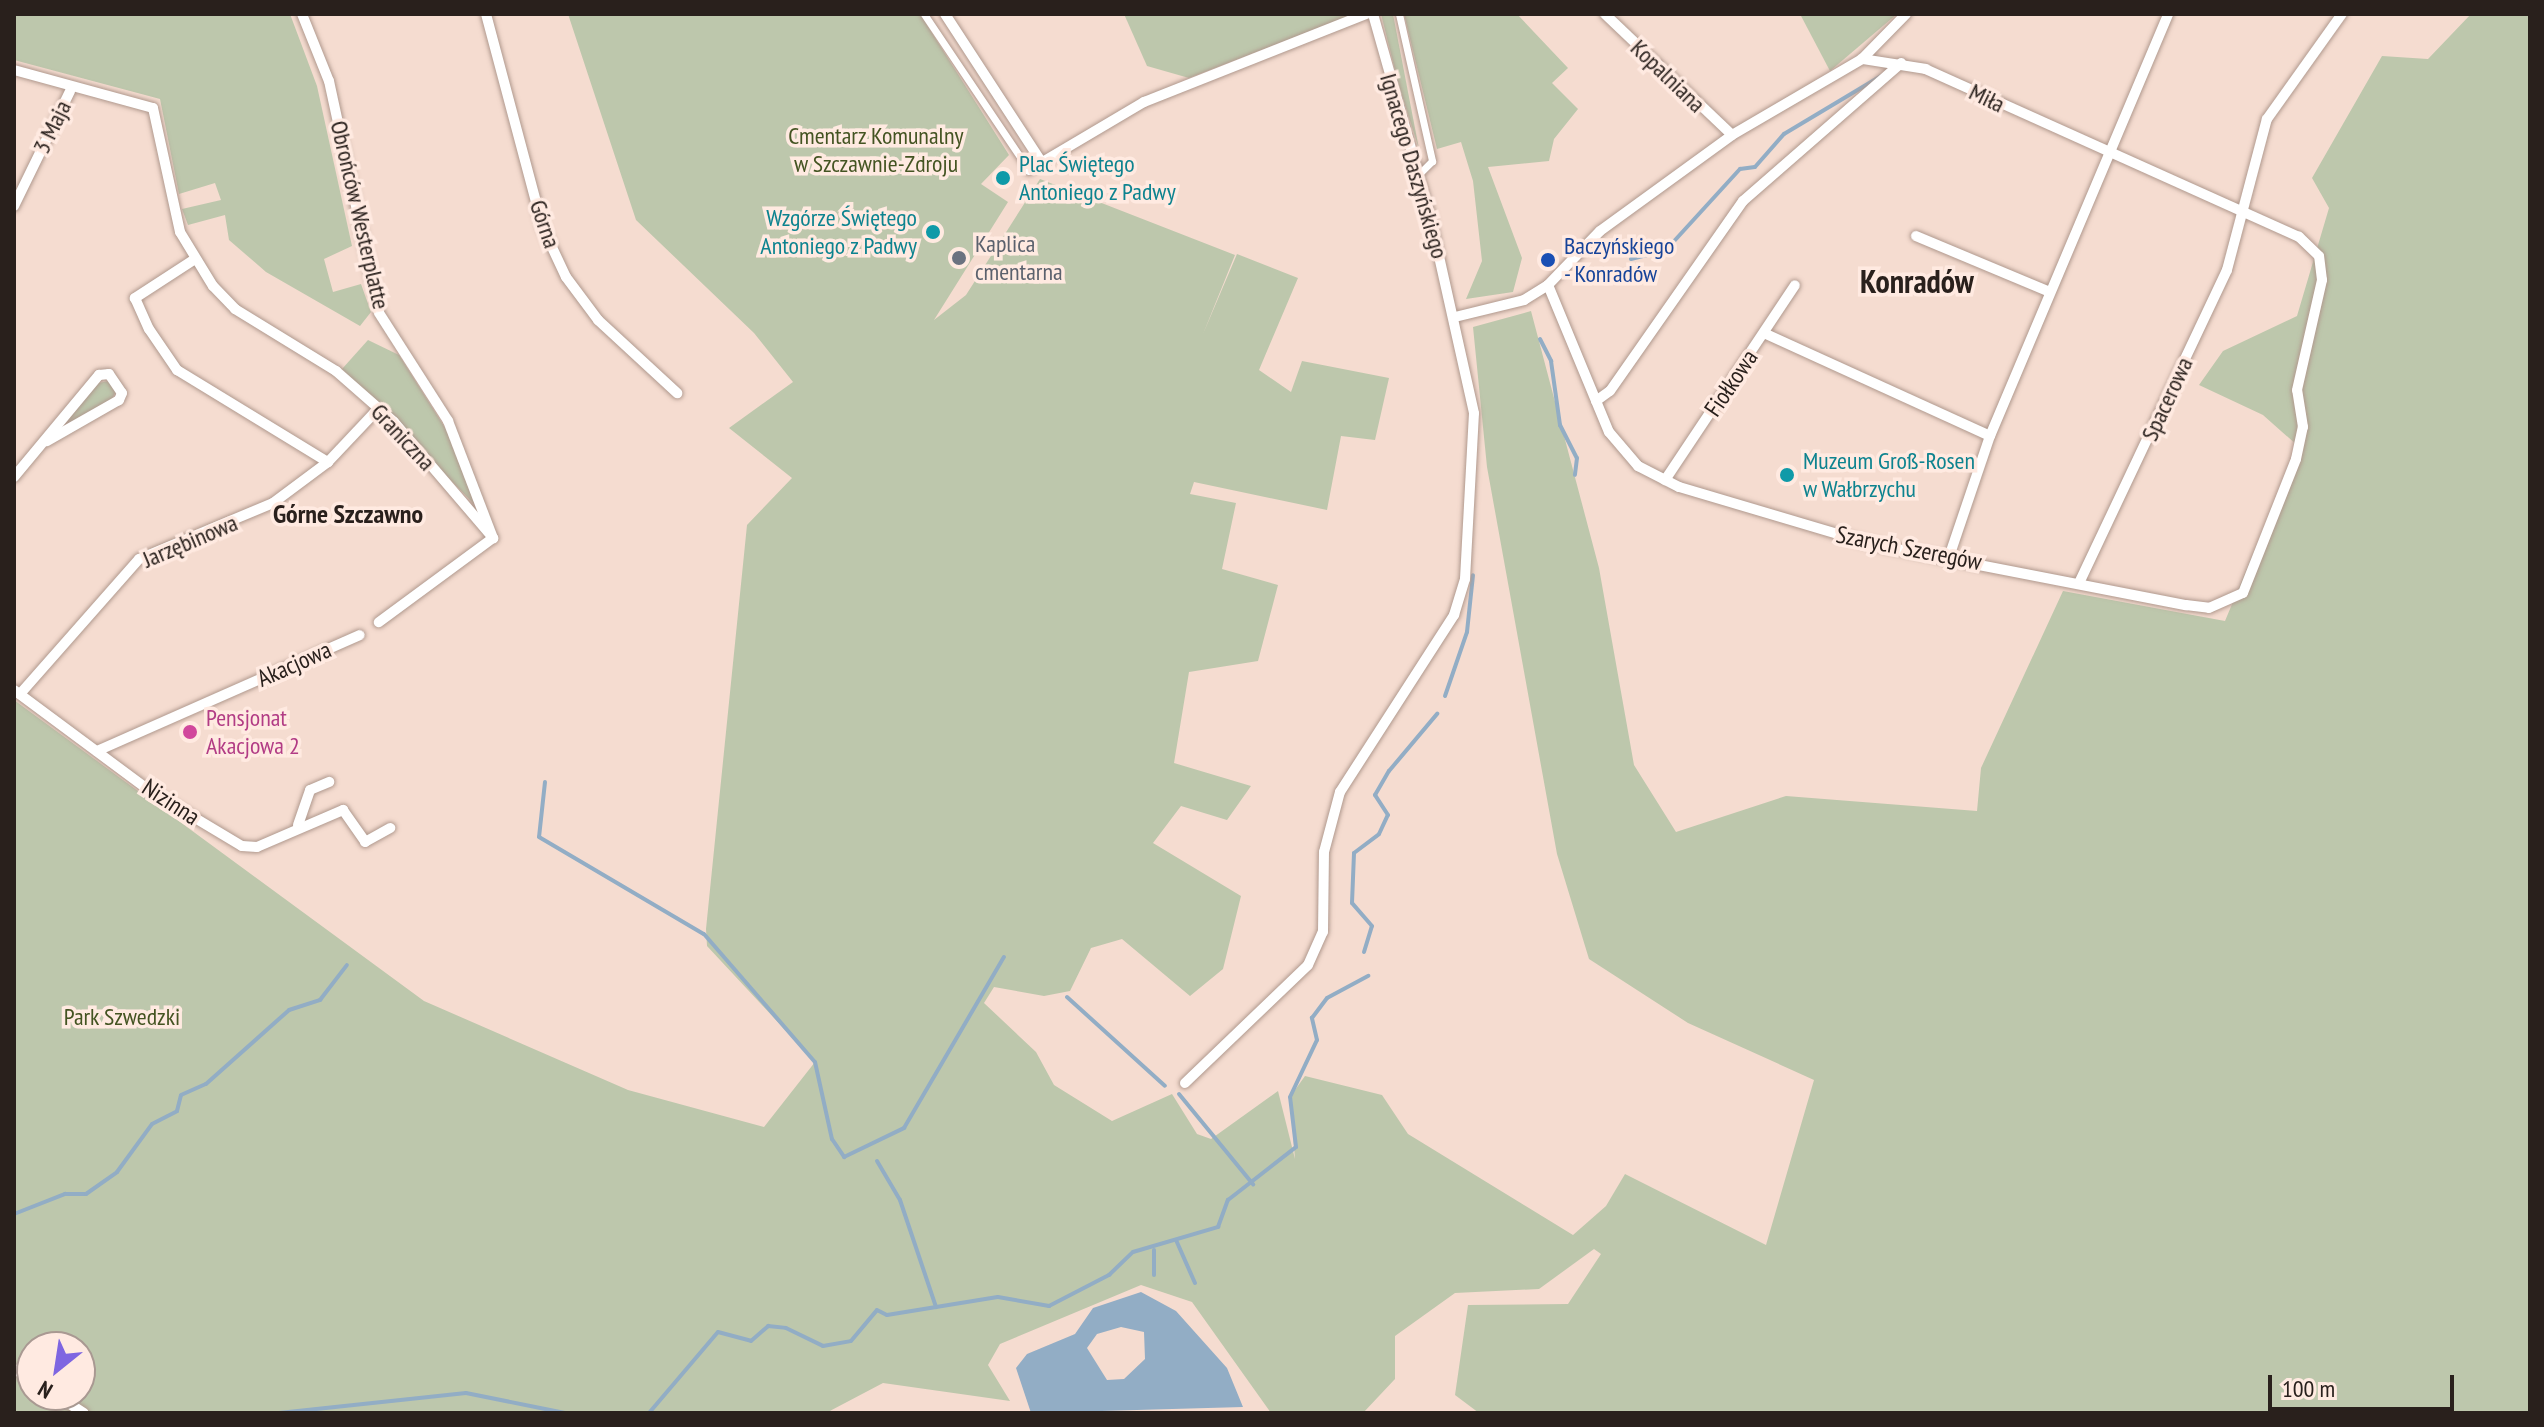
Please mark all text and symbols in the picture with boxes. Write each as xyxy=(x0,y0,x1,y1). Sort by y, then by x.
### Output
street label: Kopalniana xyxy=(1625,34,1711,118)
street label: Ignacego Daszyńskiego xyxy=(1374,70,1454,262)
street label: Miła xyxy=(1965,77,2009,119)
street label: 3 Maja xyxy=(27,96,77,158)
street label: Obrońców Westerplatte xyxy=(324,118,396,312)
park label: Cmentarz Komunalny w Szczawnie-Zdroju xyxy=(788,122,964,178)
place label: Plac Świętego Antoniego z Padwy xyxy=(1019,150,1176,206)
marker: Plac Świętego Antoniego z Padwy xyxy=(994,169,1012,187)
street label: Górna xyxy=(523,196,567,252)
place label: Wzgórze Świętego Antoniego z Padwy xyxy=(760,204,917,260)
marker: Wzgórze Świętego Antoniego z Padwy xyxy=(924,223,942,241)
place label: Kaplica cmentarna xyxy=(975,230,1063,286)
place label: Baczyńskiego - Konradów xyxy=(1564,232,1674,288)
marker: Kaplica cmentarna xyxy=(950,249,968,267)
marker: Baczyńskiego - Konradów xyxy=(1539,251,1557,269)
district label: Konradów xyxy=(1860,262,1974,300)
street label: Fiołkowa xyxy=(1698,344,1764,422)
street label: Spacerowa xyxy=(2135,353,2199,445)
street label: Graniczna xyxy=(365,398,441,476)
place label: Muzeum Groß-Rosen w Wałbrzychu xyxy=(1803,447,1975,503)
marker: Muzeum Groß-Rosen w Wałbrzychu xyxy=(1778,466,1796,484)
district label: Górne Szczawno xyxy=(273,498,423,530)
street label: Jarzębinowa xyxy=(138,508,242,574)
street label: Szarych Szeregów xyxy=(1834,520,1984,576)
street label: Akacjowa xyxy=(253,635,335,693)
place label: Pensjonat Akacjowa 2 xyxy=(206,704,300,760)
marker: Pensjonat Akacjowa 2 xyxy=(181,723,199,741)
street label: Nizinna xyxy=(137,773,205,831)
park label: Park Szwedzki xyxy=(63,1003,181,1031)
north arrow xyxy=(16,1331,96,1411)
scale bar xyxy=(2272,1359,2458,1409)
text: 100 m xyxy=(2282,1373,2335,1404)
text: N xyxy=(33,1375,57,1405)

